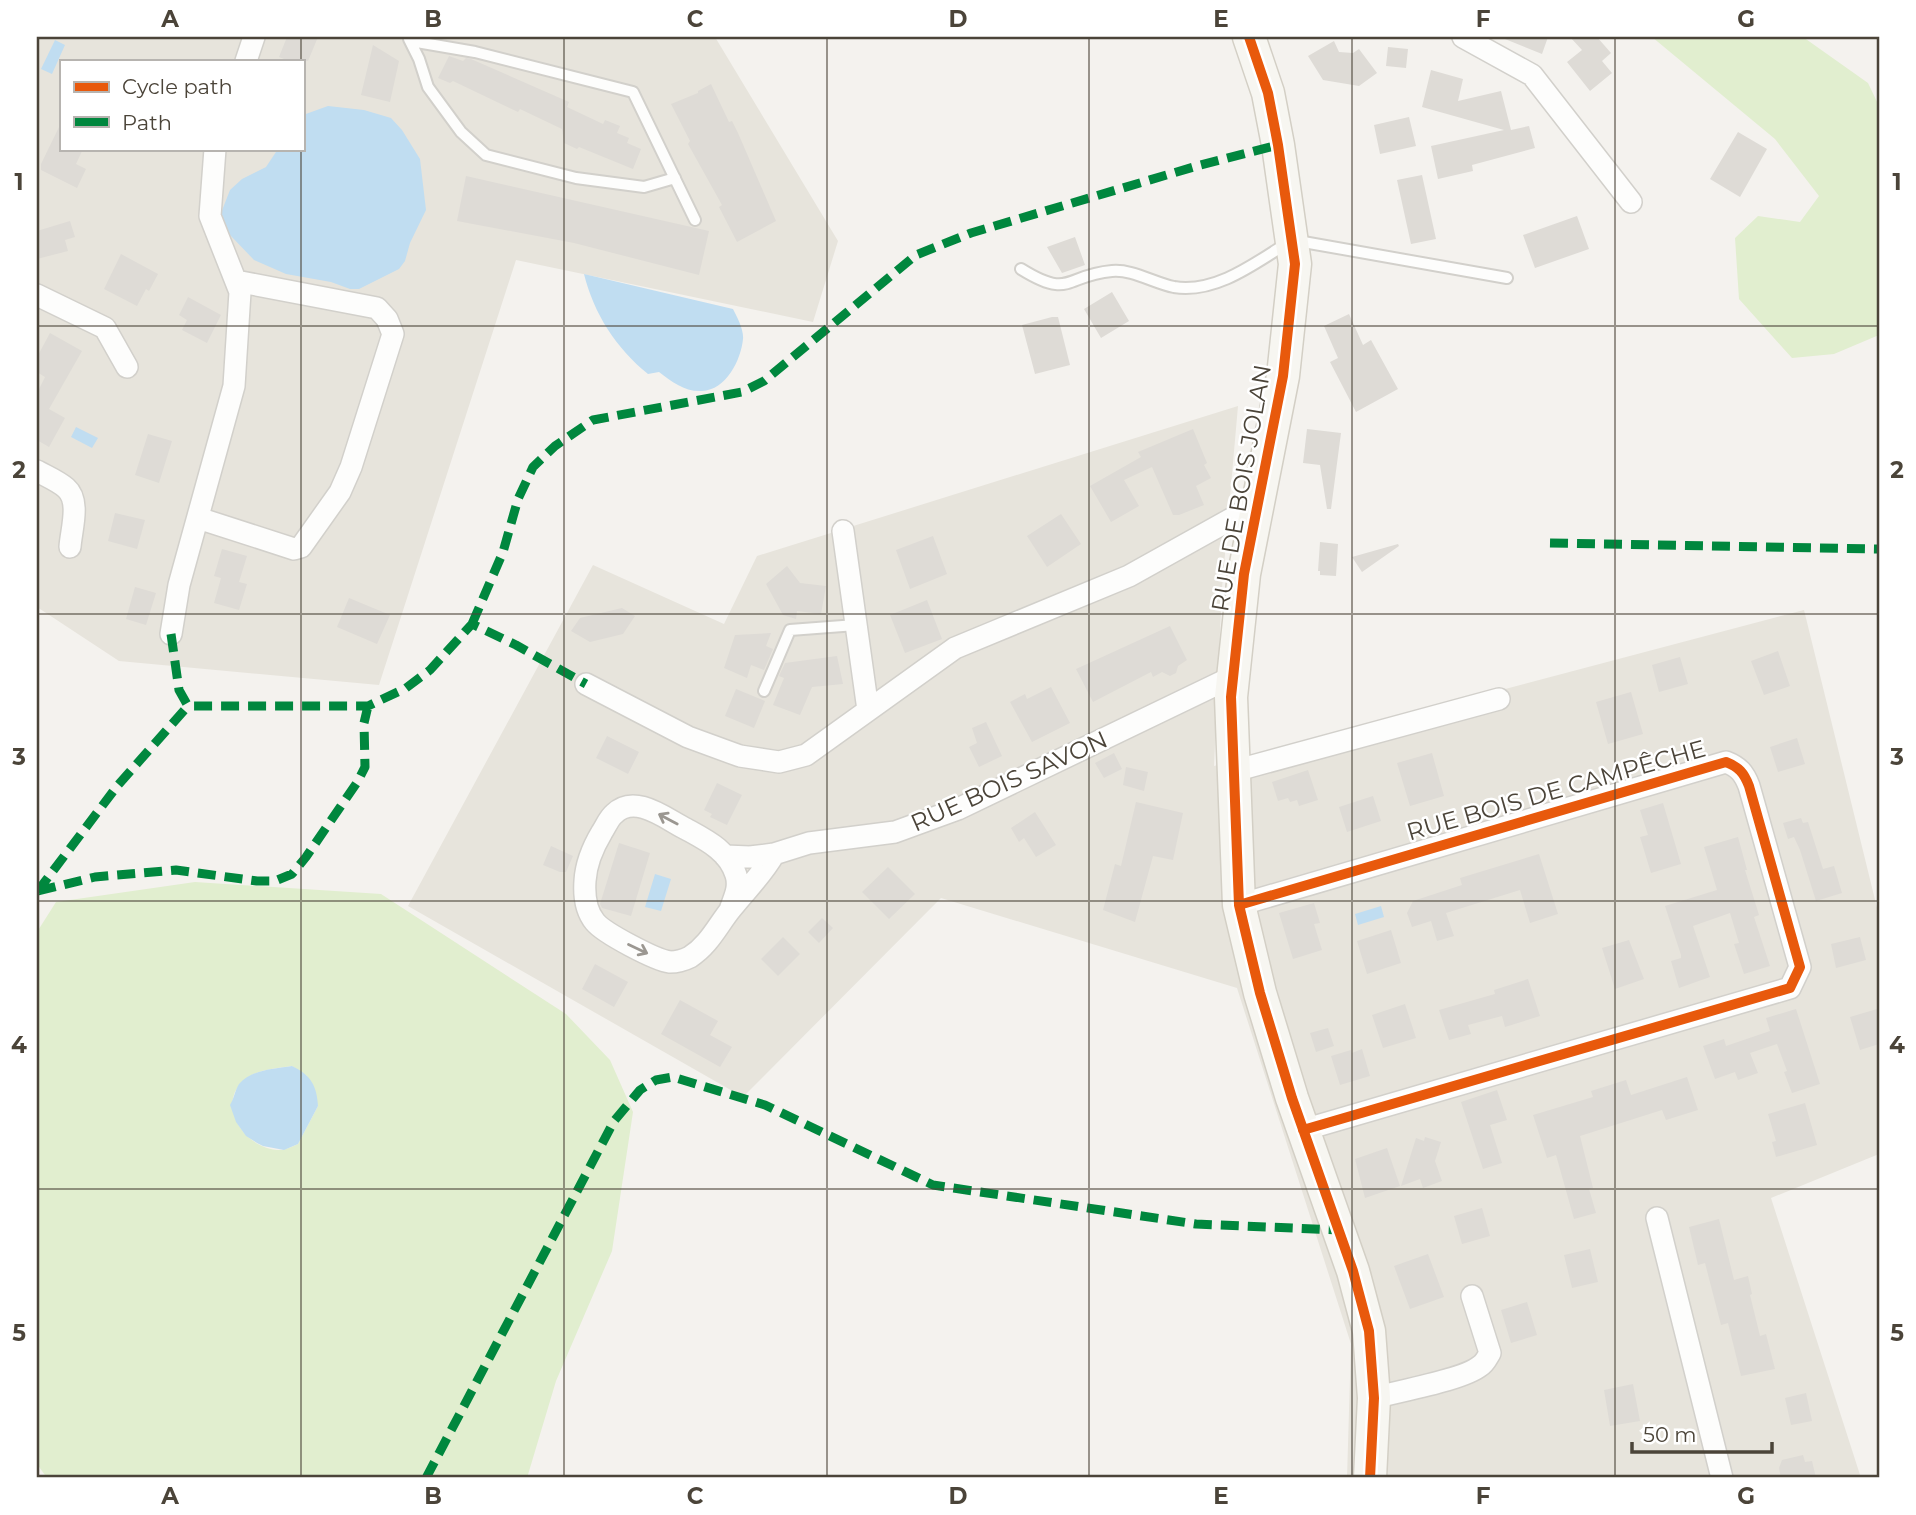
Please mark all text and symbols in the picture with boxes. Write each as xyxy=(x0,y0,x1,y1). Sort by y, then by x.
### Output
text: A xyxy=(160,5,179,33)
text: B xyxy=(424,5,442,33)
text: C xyxy=(687,5,704,33)
text: D xyxy=(949,5,968,33)
text: E xyxy=(1213,5,1229,33)
text: F xyxy=(1476,5,1491,33)
text: G xyxy=(1737,5,1755,33)
legend xyxy=(60,60,304,150)
text: Cycle path xyxy=(122,74,233,99)
text: Path xyxy=(122,110,172,135)
text: 1 xyxy=(14,168,24,196)
text: 1 xyxy=(1892,168,1902,196)
street label: RUE DE BOIS JOLAN xyxy=(1205,362,1277,614)
text: 2 xyxy=(12,456,26,484)
text: 2 xyxy=(1890,456,1904,484)
street label: RUE BOIS SAVON xyxy=(906,725,1112,837)
street label: RUE BOIS DE CAMPÊCHE xyxy=(1403,733,1709,847)
text: 3 xyxy=(11,743,26,771)
text: 3 xyxy=(1889,743,1904,771)
one-way arrow xyxy=(658,812,678,826)
one-way arrow xyxy=(627,943,648,956)
text: 4 xyxy=(11,1031,27,1059)
text: 4 xyxy=(1889,1031,1905,1059)
text: 5 xyxy=(12,1319,26,1347)
text: 5 xyxy=(1890,1319,1904,1347)
scale bar xyxy=(1632,1410,1772,1454)
text: 50 m xyxy=(1643,1422,1697,1447)
text: A xyxy=(160,1482,179,1510)
text: B xyxy=(424,1482,442,1510)
text: C xyxy=(687,1482,704,1510)
text: D xyxy=(949,1482,968,1510)
text: E xyxy=(1213,1482,1229,1510)
text: F xyxy=(1476,1482,1491,1510)
text: G xyxy=(1737,1482,1755,1510)

